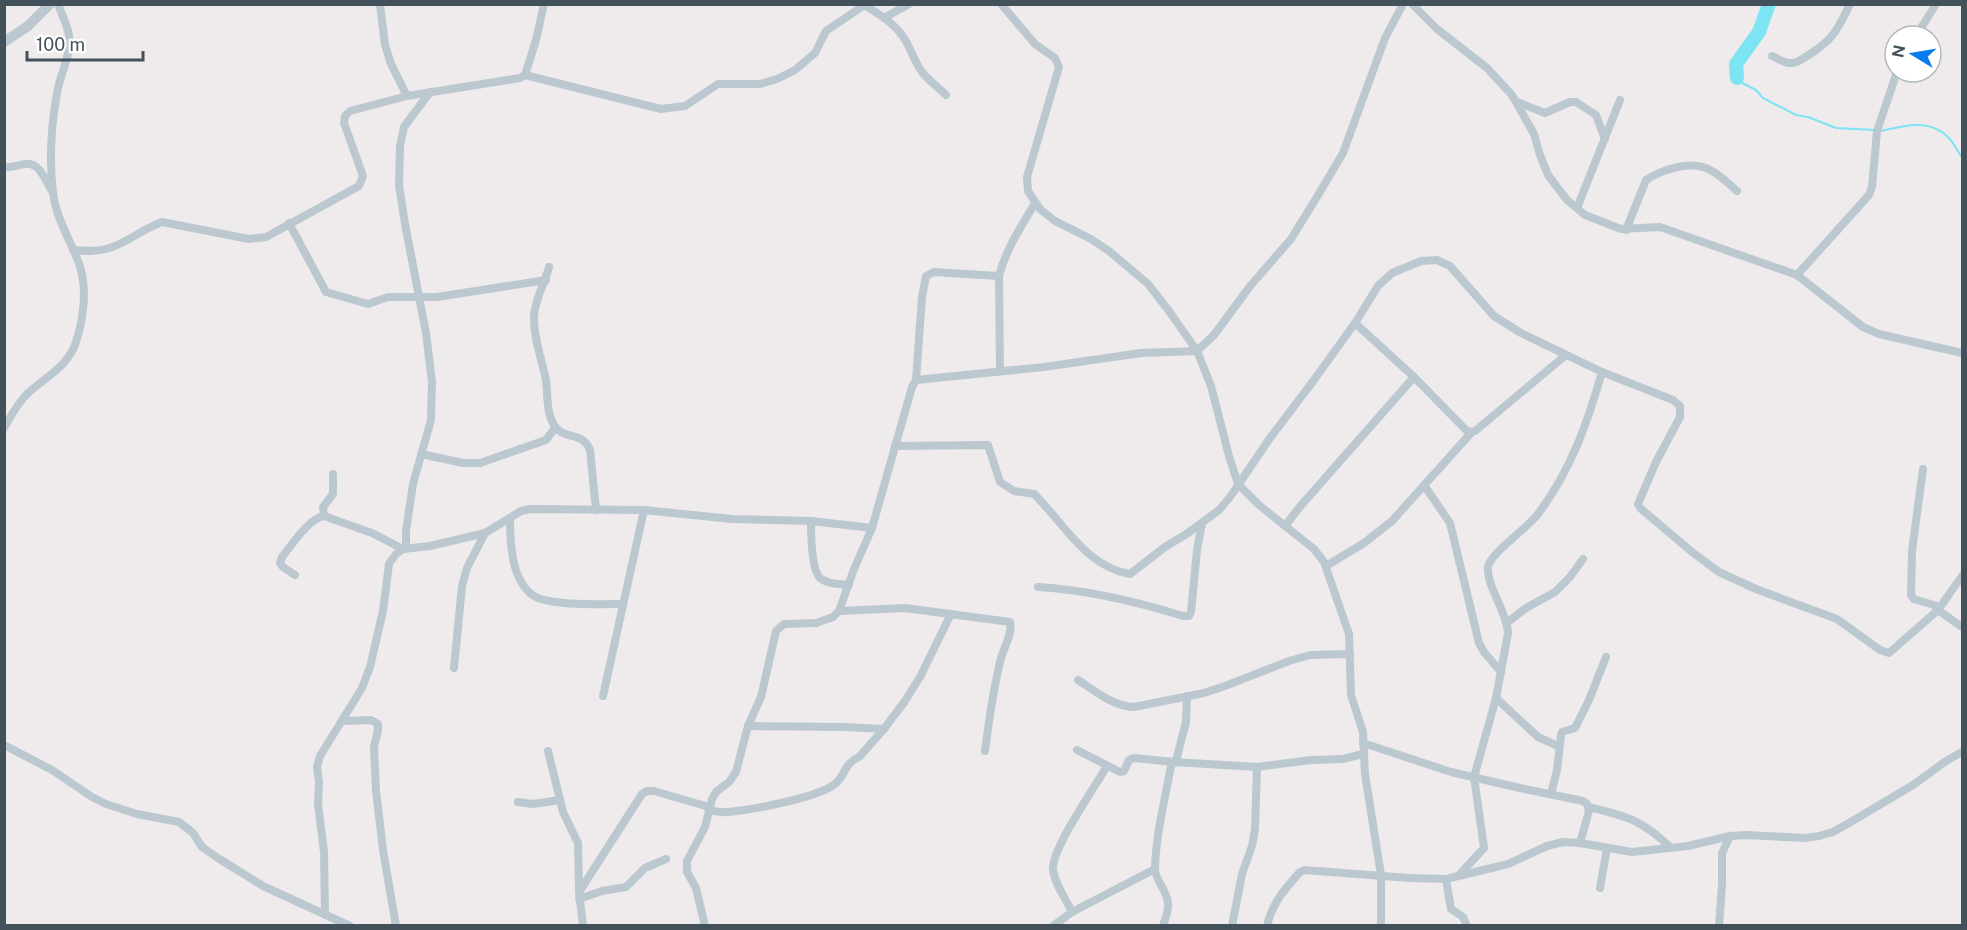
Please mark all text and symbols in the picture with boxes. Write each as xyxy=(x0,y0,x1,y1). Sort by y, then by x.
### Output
scale bar xyxy=(27,24,142,62)
north arrow xyxy=(1883,24,1943,84)
text: 100 m xyxy=(36,34,85,55)
text: N xyxy=(1888,43,1909,59)

